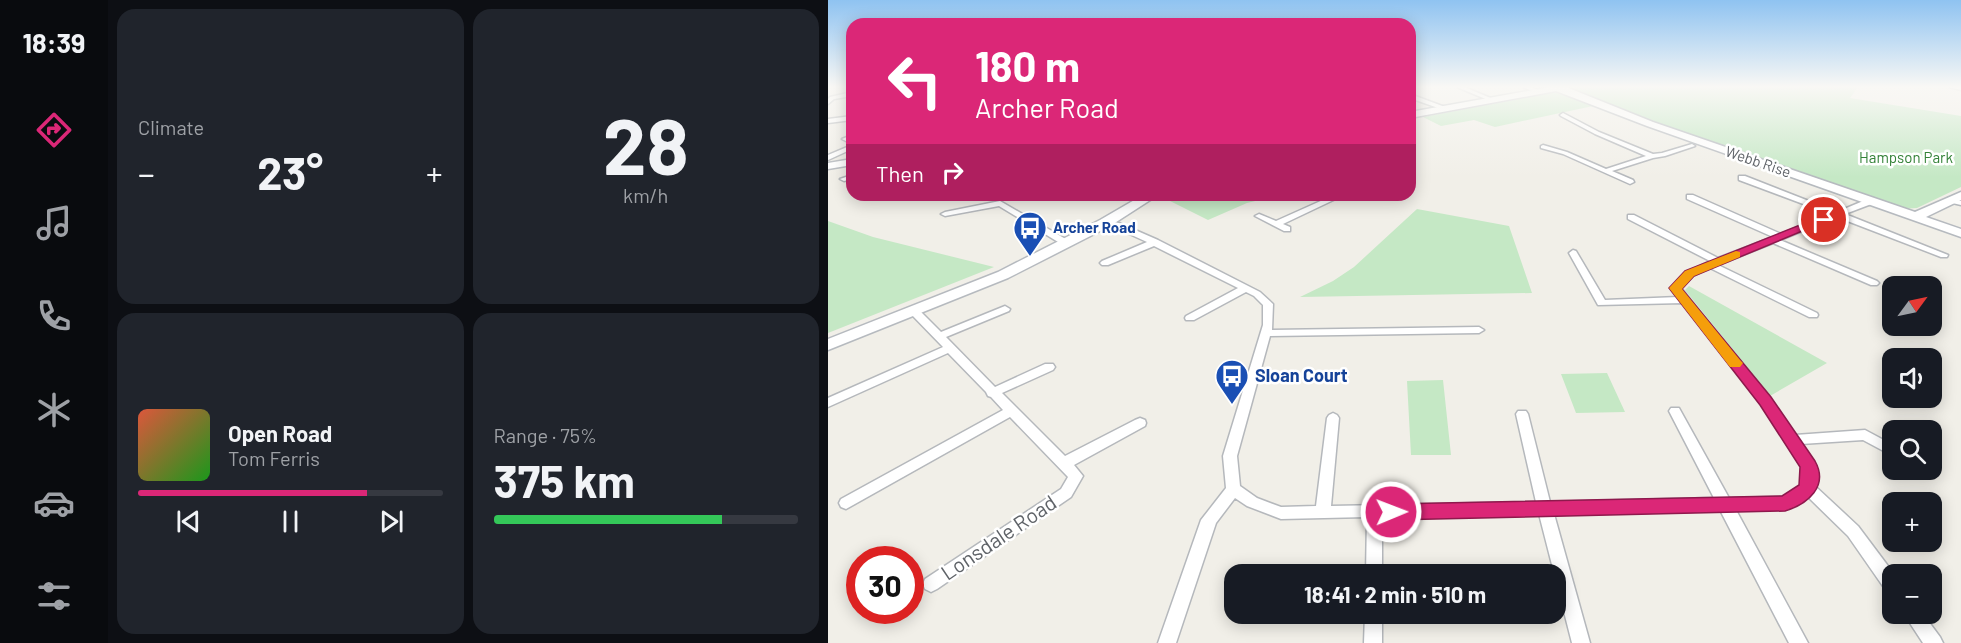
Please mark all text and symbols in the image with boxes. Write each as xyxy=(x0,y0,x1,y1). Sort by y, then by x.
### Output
text: 18:39 xyxy=(23,26,85,58)
text: 180 m xyxy=(975,40,1080,90)
icon: left xyxy=(876,42,954,120)
text: Archer Road xyxy=(975,91,1119,123)
text: 28 xyxy=(603,97,689,191)
icon: directions xyxy=(33,109,75,151)
text: Climate xyxy=(138,115,204,139)
street label: Webb Rise xyxy=(1723,141,1793,181)
text: 23° xyxy=(257,145,323,199)
park label: Hampson Park xyxy=(1859,148,1954,166)
text: − xyxy=(138,153,155,193)
text: + xyxy=(426,153,442,193)
icon: right xyxy=(936,156,969,189)
text: Then xyxy=(876,160,924,186)
text: km/h xyxy=(623,183,668,207)
pin xyxy=(1798,194,1849,245)
icon: music xyxy=(33,202,75,244)
icon: arrive xyxy=(1807,203,1840,236)
bus stop icon: Archer Road xyxy=(1012,210,1048,257)
place label: Archer Road xyxy=(1053,218,1136,236)
north arrow xyxy=(1882,276,1942,336)
map controls xyxy=(1882,276,1942,624)
icon: phone xyxy=(33,295,75,337)
button: sound xyxy=(1882,348,1942,408)
bus stop icon: Sloan Court xyxy=(1214,358,1250,405)
place label: Sloan Court xyxy=(1255,364,1348,386)
icon: climate xyxy=(33,389,75,431)
text: Open Road xyxy=(228,420,332,446)
button: search xyxy=(1882,420,1942,480)
text: Range · 75% xyxy=(494,423,597,447)
text: Tom Ferris xyxy=(228,446,320,470)
text: 375 km xyxy=(494,453,635,507)
position arrow xyxy=(1359,480,1423,544)
icon: car xyxy=(33,482,75,524)
street label: Lonsdale Road xyxy=(936,489,1061,584)
button: + xyxy=(1882,492,1942,552)
icon: previous xyxy=(172,505,205,538)
icon: pause xyxy=(274,505,307,538)
icon: next xyxy=(375,505,408,538)
speed limit sign: 30 xyxy=(846,546,924,624)
button: − xyxy=(1882,564,1942,624)
icon: filters xyxy=(33,575,75,617)
text: 18:41 · 2 min · 510 m xyxy=(1304,581,1486,607)

